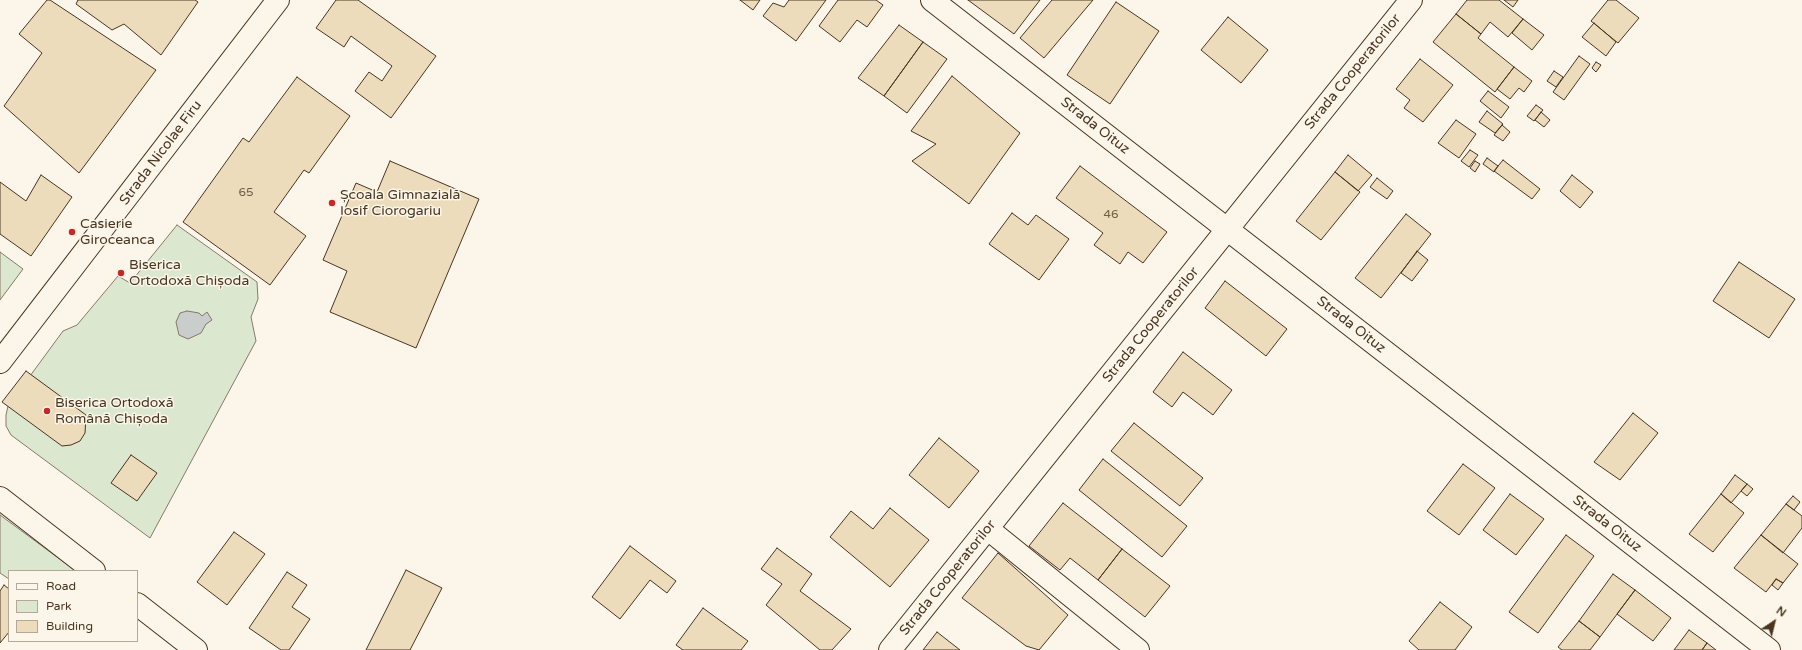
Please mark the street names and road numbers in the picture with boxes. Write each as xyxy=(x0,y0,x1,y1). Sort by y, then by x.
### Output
street label: Strada Cooperatorilor xyxy=(1301,11,1405,133)
street label: Strada Oituz xyxy=(1057,94,1133,158)
street label: Strada Nicolae Firu xyxy=(116,97,206,209)
street label: Strada Cooperatorilor xyxy=(1099,264,1203,386)
street label: Strada Oituz xyxy=(1313,293,1389,357)
street label: Strada Oituz xyxy=(1569,492,1645,556)
street label: Strada Cooperatorilor xyxy=(896,517,1000,639)

